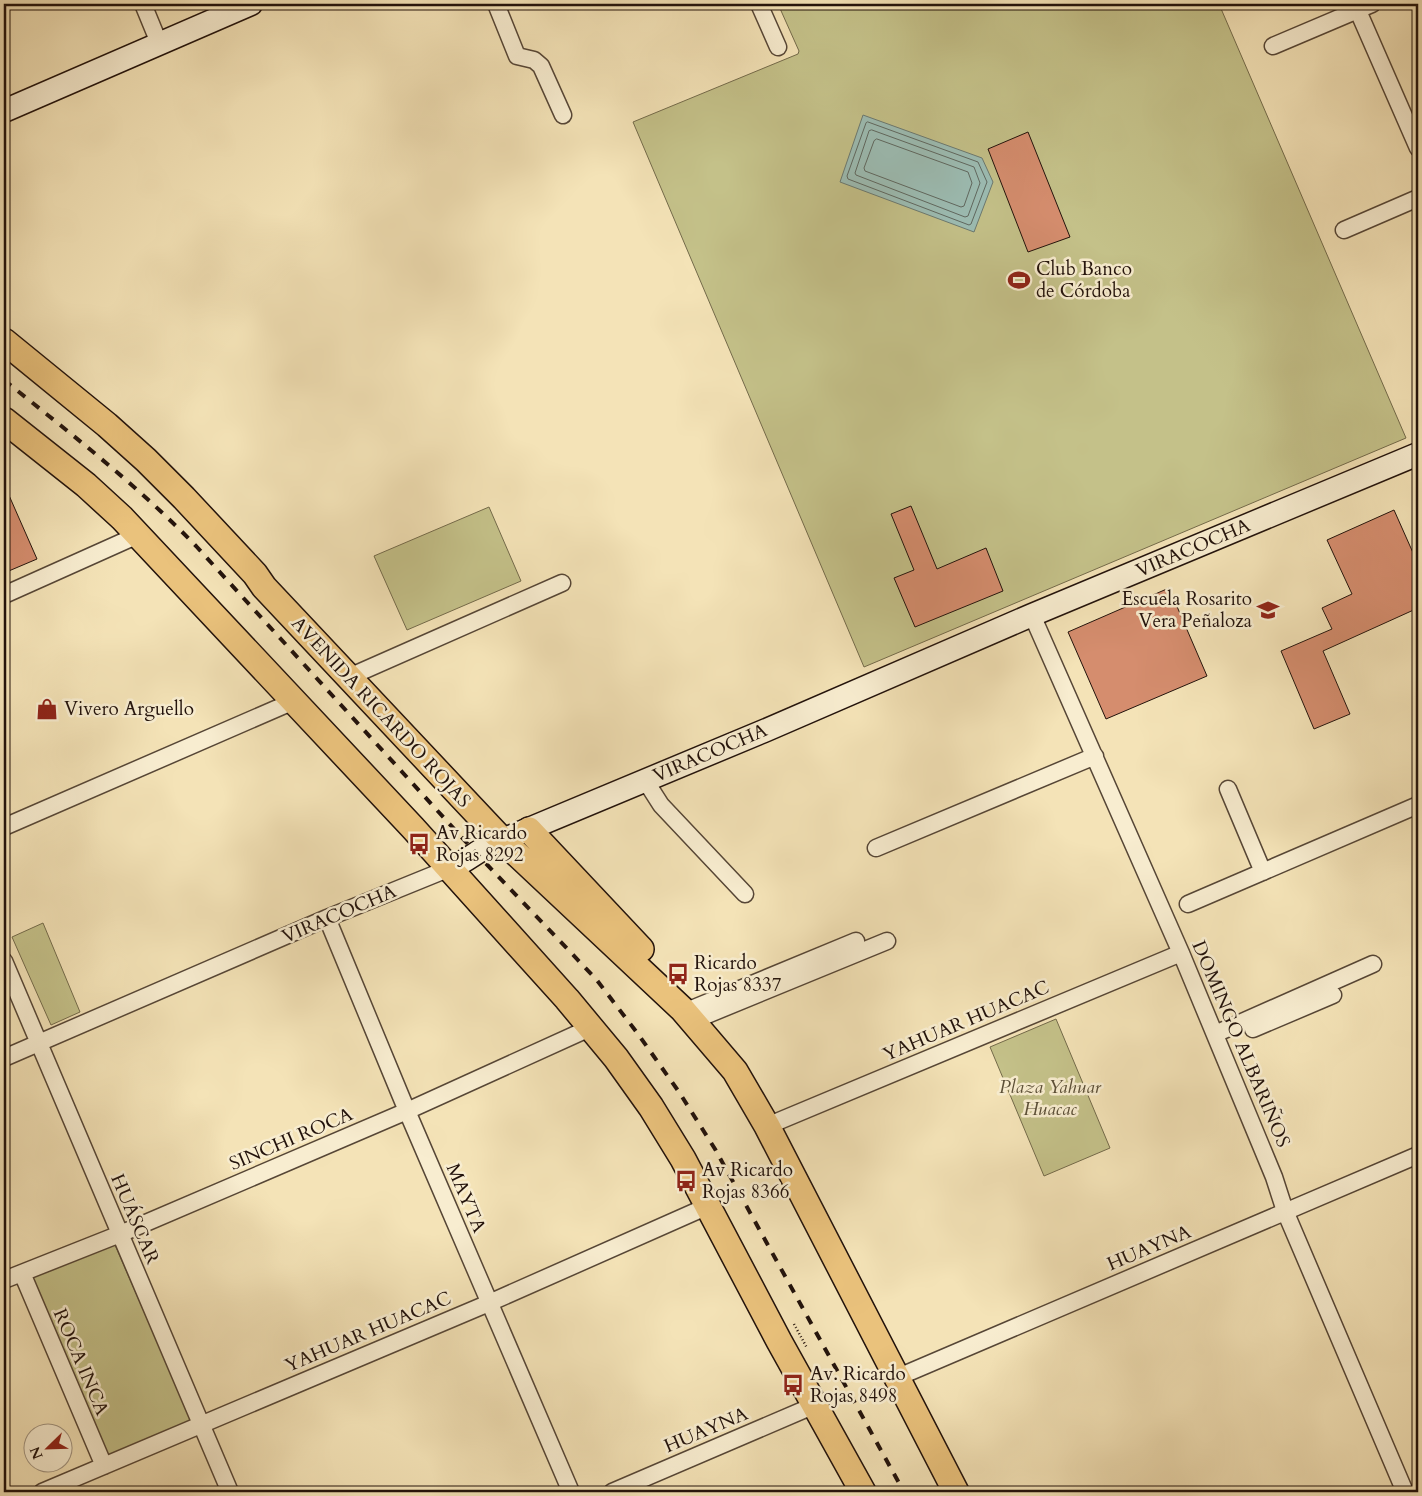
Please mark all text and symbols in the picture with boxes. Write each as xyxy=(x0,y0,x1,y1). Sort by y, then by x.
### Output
place label: Club Banco de Córdoba xyxy=(1036,256,1132,304)
sports icon: Club Banco de Córdoba xyxy=(1006,267,1032,293)
street label: VIRACOCHA xyxy=(1132,512,1255,584)
place label: Escuela Rosarito Vera Peñaloza xyxy=(1122,586,1252,634)
school or university icon: Escuela Rosarito Vera Peñaloza xyxy=(1255,597,1281,623)
street label: AVENIDA RICARDO ROJAS xyxy=(285,611,477,813)
shop icon: Vivero Arguello xyxy=(34,696,60,722)
place label: Vivero Arguello xyxy=(64,696,194,722)
street label: VIRACOCHA xyxy=(649,717,772,789)
place label: Av Ricardo Rojas 8292 xyxy=(436,820,527,868)
bus stop icon: Av Ricardo Rojas 8292 xyxy=(406,831,432,857)
street label: VIRACOCHA xyxy=(278,878,401,950)
street label: DOMINGO ALBARIÑOS xyxy=(1186,937,1296,1151)
place label: Ricardo Rojas 8337 xyxy=(694,950,782,998)
bus stop icon: Ricardo Rojas 8337 xyxy=(665,961,691,987)
street label: YAHUAR HUACAC xyxy=(879,974,1053,1068)
park label: Plaza Yahuar Huacac xyxy=(999,1074,1102,1122)
street label: SINCHI ROCA xyxy=(225,1101,357,1177)
place label: Av Ricardo Rojas 8366 xyxy=(702,1157,793,1205)
street label: MAYTA xyxy=(440,1159,492,1237)
bus stop icon: Av Ricardo Rojas 8366 xyxy=(673,1168,699,1194)
street label: HUÁSCAR xyxy=(104,1170,166,1269)
street label: HUAYNA xyxy=(1103,1218,1195,1277)
street label: YAHUAR HUACAC xyxy=(281,1285,455,1379)
street label: ROCA INCA xyxy=(47,1305,115,1420)
place label: Av. Ricardo Rojas 8498 xyxy=(810,1361,906,1409)
bus stop icon: Av. Ricardo Rojas 8498 xyxy=(780,1372,806,1398)
street label: HUAYNA xyxy=(660,1400,752,1459)
north arrow xyxy=(22,1424,72,1474)
text: N xyxy=(25,1444,48,1462)

